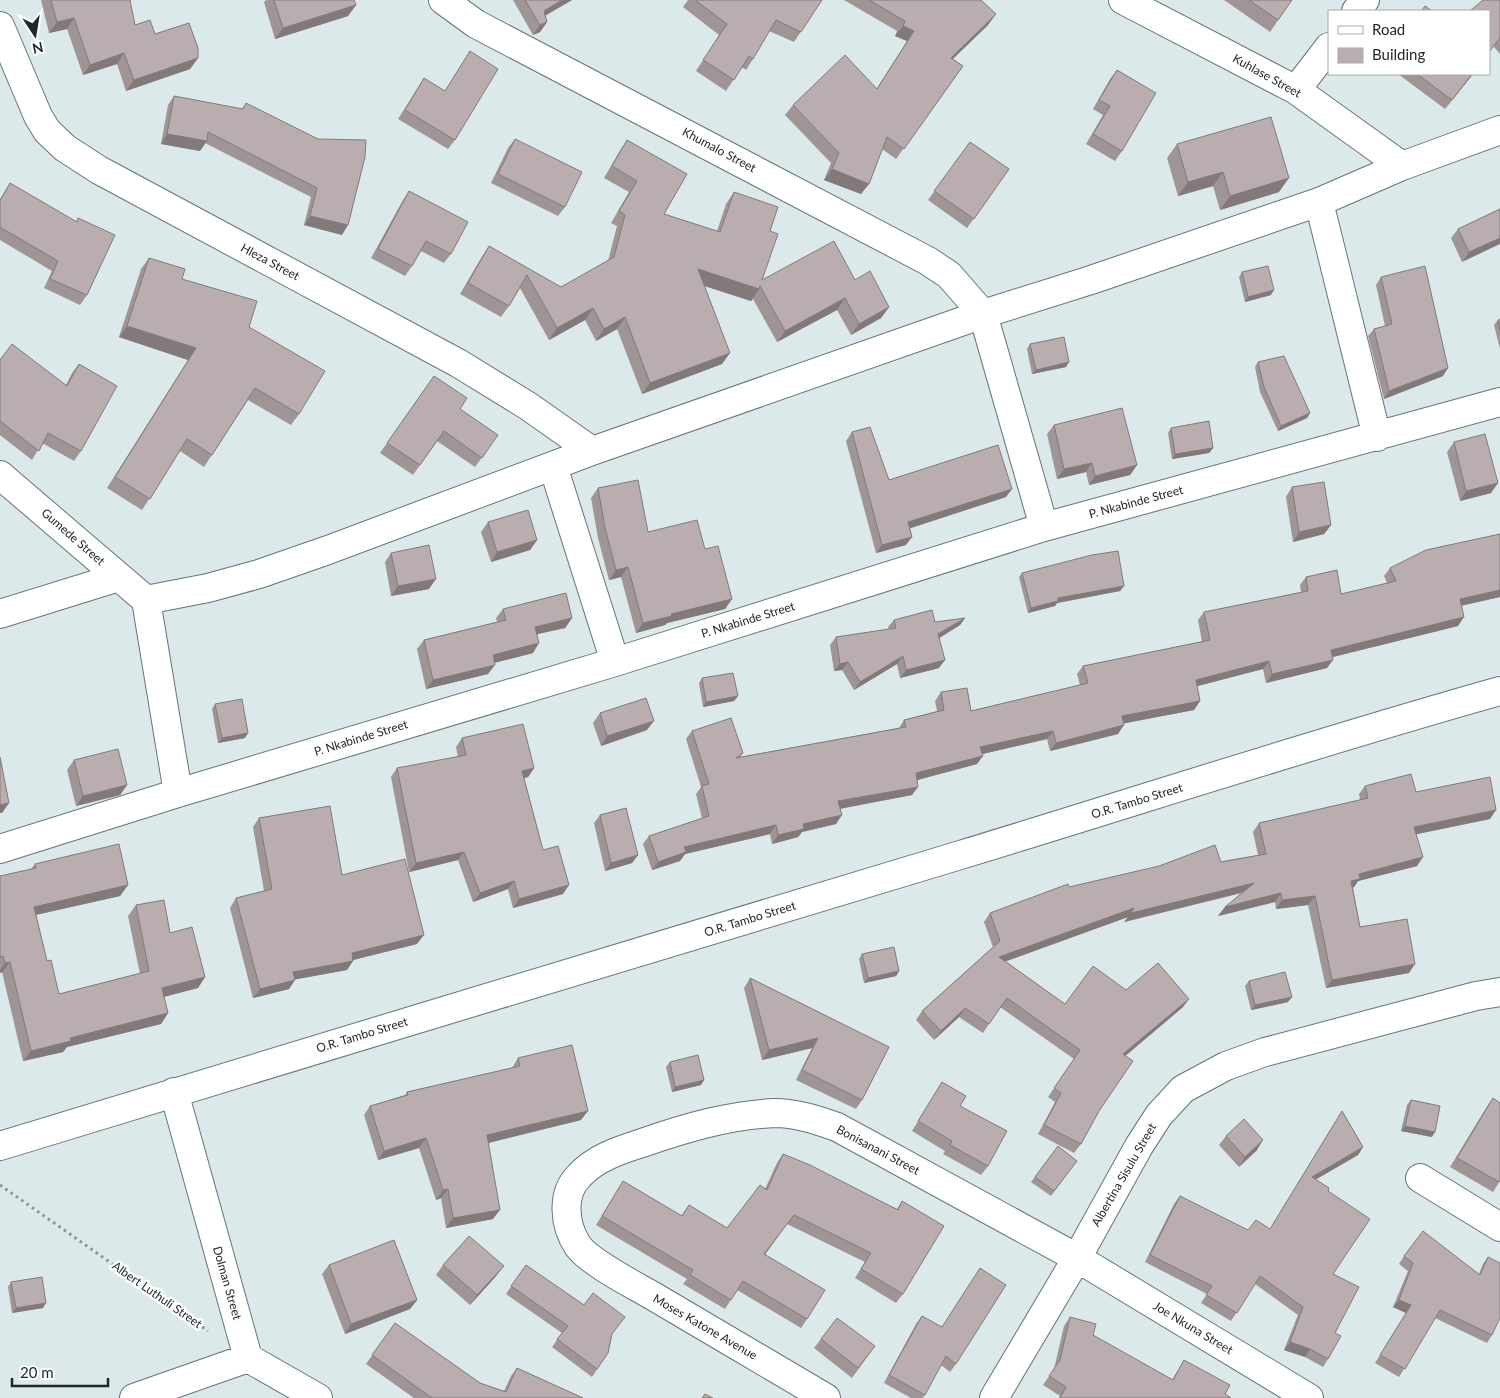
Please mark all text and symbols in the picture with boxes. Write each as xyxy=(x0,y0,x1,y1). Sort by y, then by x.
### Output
north arrow xyxy=(10,10,60,60)
legend xyxy=(1328,10,1490,75)
text: Road xyxy=(1372,20,1405,38)
text: N xyxy=(31,39,45,58)
text: Building xyxy=(1372,45,1425,63)
street label: Kuhlase Street xyxy=(1230,51,1305,101)
street label: Khumalo Street xyxy=(680,124,759,176)
street label: Hleza Street xyxy=(238,240,303,284)
street label: P. Nkabinde Street xyxy=(1087,482,1185,521)
street label: Gumede Street xyxy=(38,505,109,569)
street label: P. Nkabinde Street xyxy=(699,598,797,641)
street label: P. Nkabinde Street xyxy=(312,716,410,759)
street label: O.R. Tambo Street xyxy=(1089,779,1185,822)
street label: O.R. Tambo Street xyxy=(702,897,798,940)
street label: O.R. Tambo Street xyxy=(314,1013,410,1056)
street label: Albertina Sisulu Street xyxy=(1088,1120,1160,1229)
street label: Bonisanani Street xyxy=(834,1121,923,1178)
street label: Dolman Street xyxy=(210,1244,245,1322)
street label: Albert Luthuli Street xyxy=(109,1258,206,1332)
street label: Moses Katone Avenue xyxy=(650,1291,760,1363)
street label: Joe Nkuna Street xyxy=(1151,1298,1236,1358)
scale bar xyxy=(12,1356,109,1388)
text: 20 m xyxy=(20,1363,54,1381)

